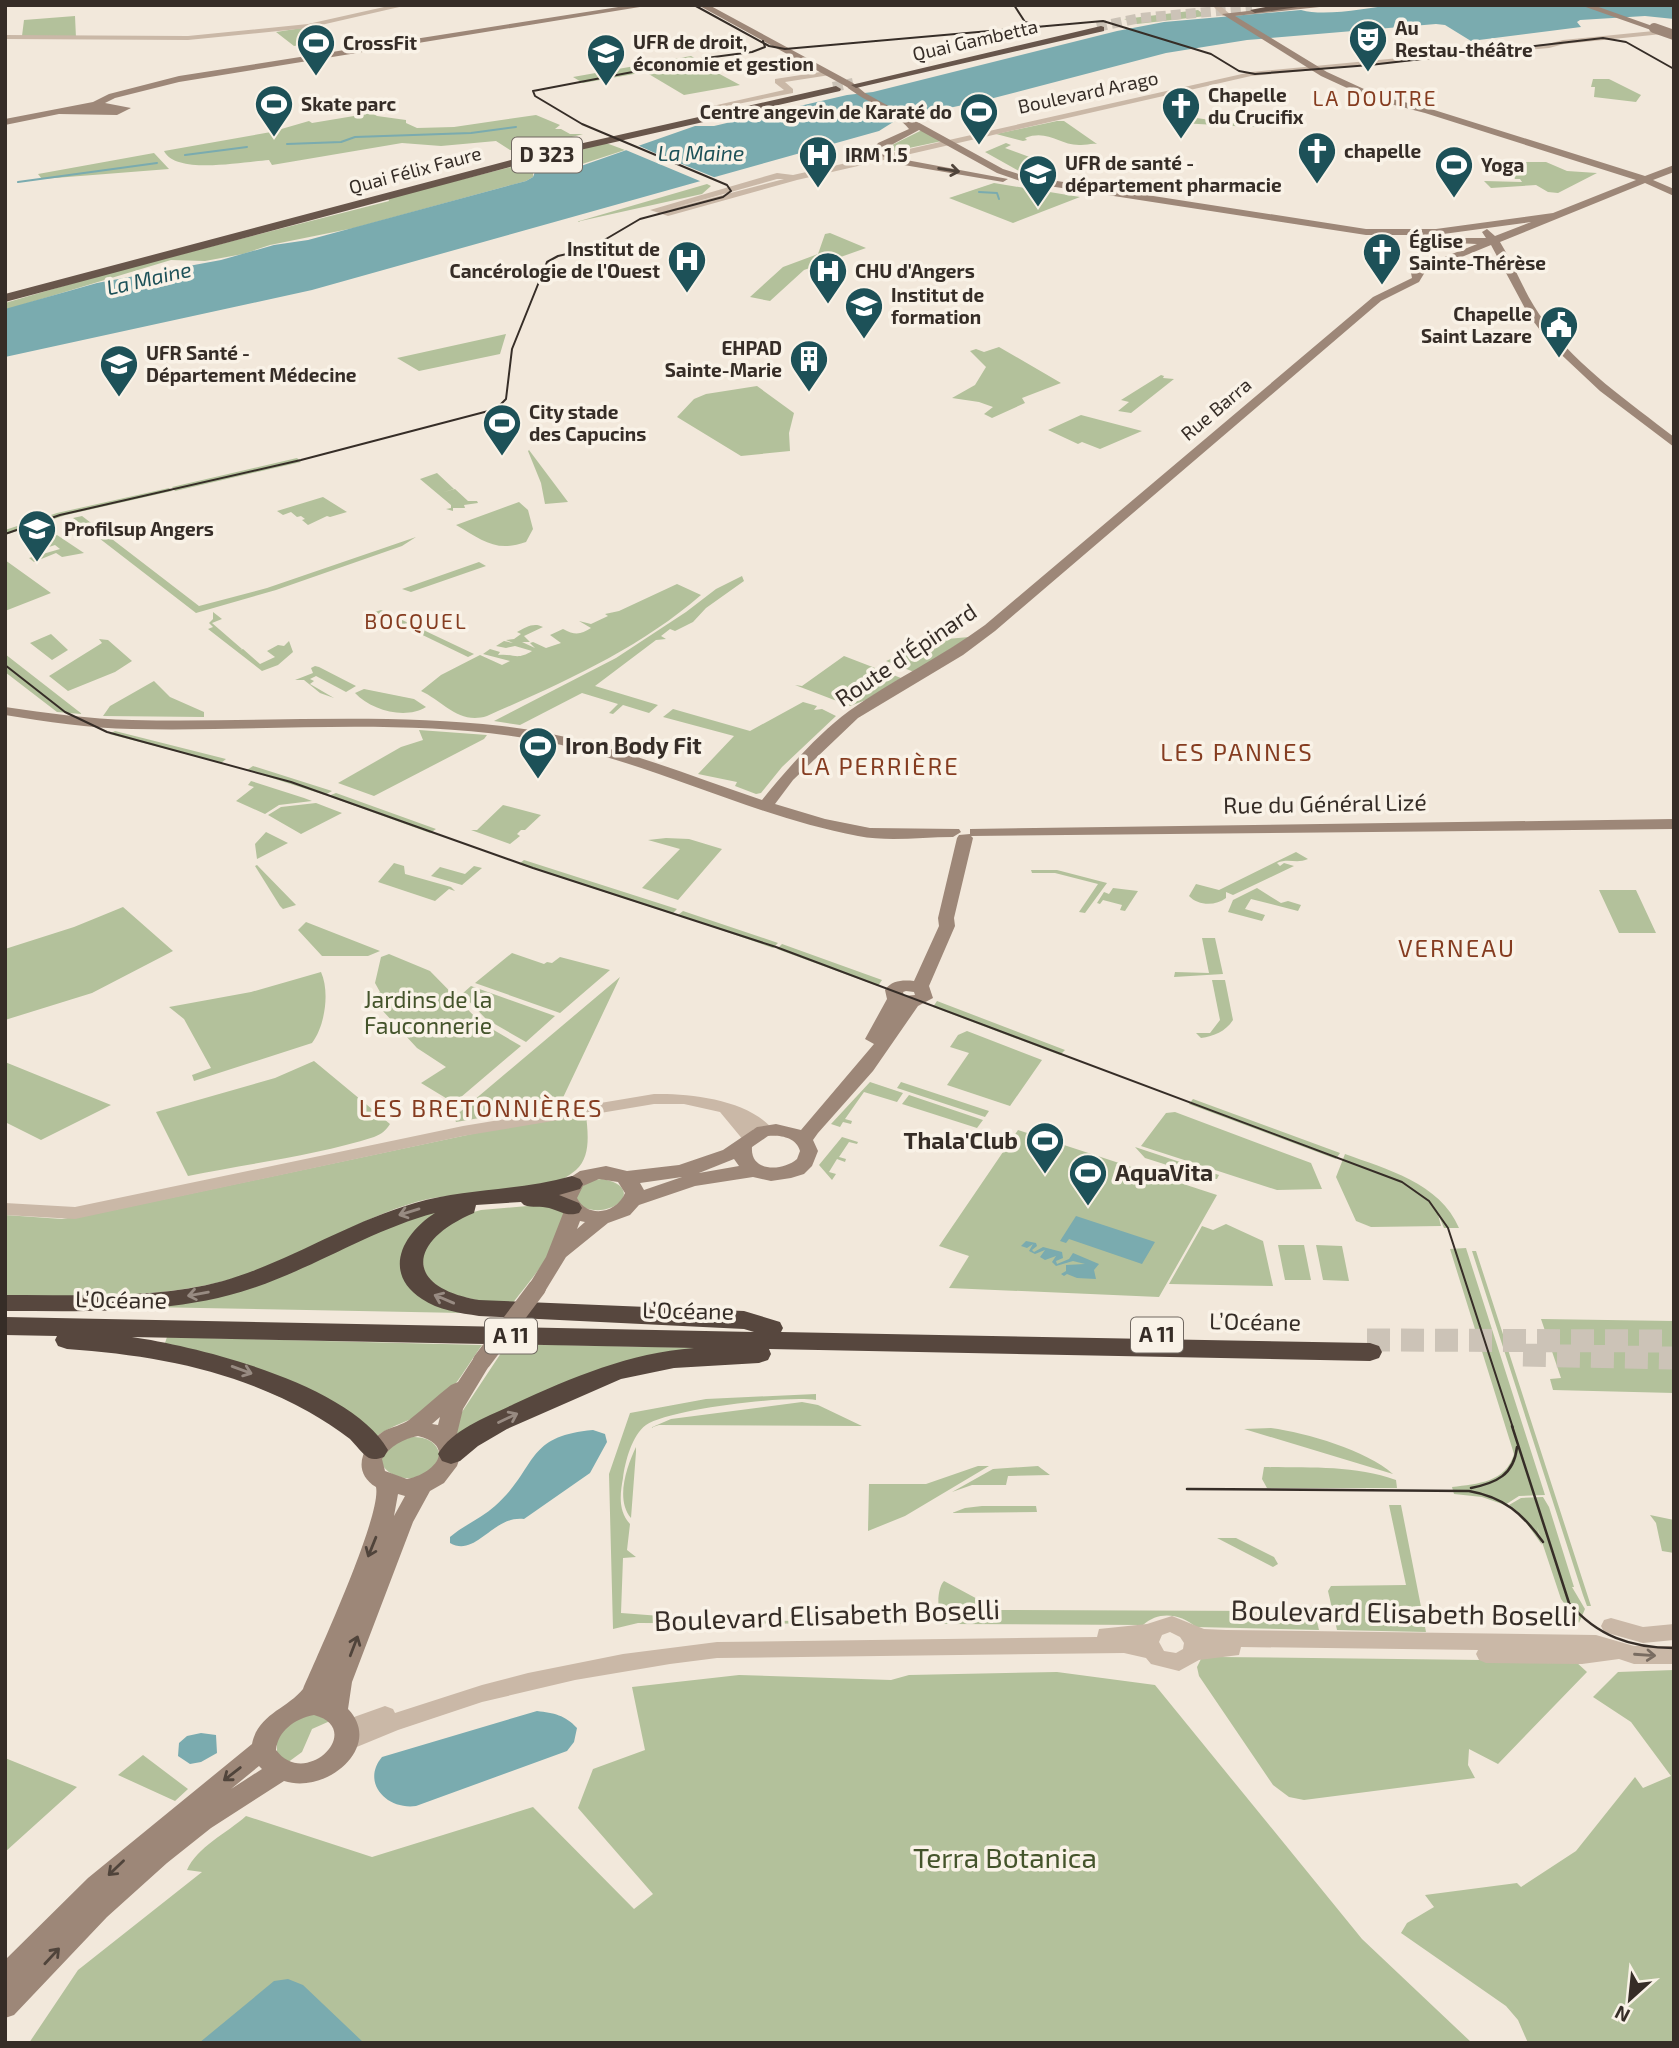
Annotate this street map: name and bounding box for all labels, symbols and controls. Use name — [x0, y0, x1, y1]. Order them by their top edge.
street label: Quai Gambetta — [910, 14, 1040, 65]
place label: Au Restau-théâtre — [1395, 16, 1533, 61]
theatre icon: Au Restau-théâtre — [1347, 18, 1389, 73]
sports icon: CrossFit — [295, 22, 337, 77]
place label: UFR de droit, économie et gestion — [633, 30, 814, 75]
place label: CrossFit — [343, 31, 417, 54]
school or university icon: UFR de droit, économie et gestion — [585, 32, 627, 87]
street label: Boulevard Arago — [1016, 65, 1160, 118]
sports icon: Skate parc — [253, 83, 295, 138]
place label: Chapelle du Crucifix — [1208, 83, 1304, 128]
church icon: Chapelle du Crucifix — [1160, 85, 1202, 140]
district label: LA DOUTRE — [1313, 85, 1437, 110]
sports icon: Centre angevin de Karaté do — [958, 91, 1000, 146]
place label: Skate parc — [301, 92, 396, 115]
place label: Centre angevin de Karaté do — [700, 100, 952, 123]
church icon: chapelle — [1296, 130, 1338, 185]
hospital icon: IRM 1.5 — [797, 134, 839, 189]
road number: D 323 — [512, 138, 582, 172]
place label: chapelle — [1344, 139, 1422, 162]
water label: La Maine — [658, 140, 744, 165]
street label: Quai Félix Faure — [346, 141, 484, 198]
place label: IRM 1.5 — [845, 143, 908, 166]
sports icon: Yoga — [1433, 144, 1475, 199]
place label: UFR de santé - département pharmacie — [1065, 151, 1282, 196]
school or university icon: UFR de santé - département pharmacie — [1017, 153, 1059, 208]
place label: Yoga — [1481, 153, 1524, 176]
one-way arrow — [937, 164, 960, 177]
place label: Église Sainte-Thérèse — [1409, 228, 1546, 274]
church icon: Église Sainte-Thérèse — [1361, 231, 1403, 286]
place label: Institut de Cancérologie de l'Ouest — [450, 237, 660, 282]
hospital icon: Institut de Cancérologie de l'Ouest — [666, 239, 708, 294]
hospital icon: CHU d'Angers — [807, 250, 849, 305]
water label: La Maine — [104, 256, 194, 299]
place label: CHU d'Angers — [855, 259, 975, 282]
place label: Institut de formation — [891, 283, 984, 328]
school or university icon: Institut de formation — [843, 285, 885, 340]
place label: Chapelle Saint Lazare — [1421, 302, 1532, 347]
public building icon: Chapelle Saint Lazare — [1538, 304, 1580, 359]
place label: EHPAD Sainte-Marie — [665, 336, 782, 381]
building icon: EHPAD Sainte-Marie — [788, 338, 830, 393]
place label: UFR Santé - Département Médecine — [146, 341, 357, 386]
school or university icon: UFR Santé - Département Médecine — [98, 343, 140, 398]
street label: Rue Barra — [1176, 373, 1256, 445]
place label: City stade des Capucins — [529, 400, 646, 445]
sports icon: City stade des Capucins — [481, 402, 523, 457]
school or university icon: Profilsup Angers — [16, 508, 58, 563]
place label: Profilsup Angers — [64, 517, 214, 540]
street label: Route d'Épinard — [829, 597, 981, 712]
district label: BOCQUEL — [364, 608, 468, 634]
sports icon: Iron Body Fit — [517, 725, 559, 780]
place label: Iron Body Fit — [565, 731, 702, 759]
district label: LES PANNES — [1160, 737, 1314, 766]
district label: LA PERRIÈRE — [800, 751, 960, 780]
street label: Rue du Général Lizé — [1223, 787, 1427, 819]
district label: VERNEAU — [1398, 933, 1516, 962]
park label: Jardins de la Fauconnerie — [364, 985, 492, 1039]
district label: LES BRETONNIÈRES — [359, 1093, 603, 1122]
sports icon: Thala'Club — [1024, 1120, 1066, 1175]
place label: Thala'Club — [904, 1126, 1018, 1154]
sports icon: AquaVita — [1067, 1152, 1109, 1207]
place label: AquaVita — [1115, 1158, 1213, 1186]
one-way arrow — [398, 1207, 420, 1220]
street label: L’Océane — [75, 1284, 167, 1314]
one-way arrow — [187, 1288, 210, 1301]
one-way arrow — [434, 1292, 455, 1305]
street label: L’Océane — [642, 1295, 734, 1325]
street label: L’Océane — [1209, 1306, 1301, 1336]
road number: A 11 — [485, 1318, 537, 1354]
road number: A 11 — [1131, 1318, 1183, 1352]
one-way arrow — [230, 1365, 252, 1377]
one-way arrow — [497, 1410, 518, 1424]
one-way arrow — [365, 1536, 378, 1558]
street label: Boulevard Elisabeth Boselli — [653, 1591, 1001, 1637]
street label: Boulevard Elisabeth Boselli — [1230, 1592, 1578, 1632]
one-way arrow — [348, 1636, 361, 1657]
one-way arrow — [1633, 1649, 1656, 1662]
one-way arrow — [223, 1766, 241, 1781]
park label: Terra Botanica — [913, 1840, 1097, 1874]
one-way arrow — [108, 1860, 125, 1877]
one-way arrow — [44, 1948, 61, 1965]
north arrow — [1595, 1964, 1665, 2034]
text: N — [1611, 2001, 1633, 2028]

